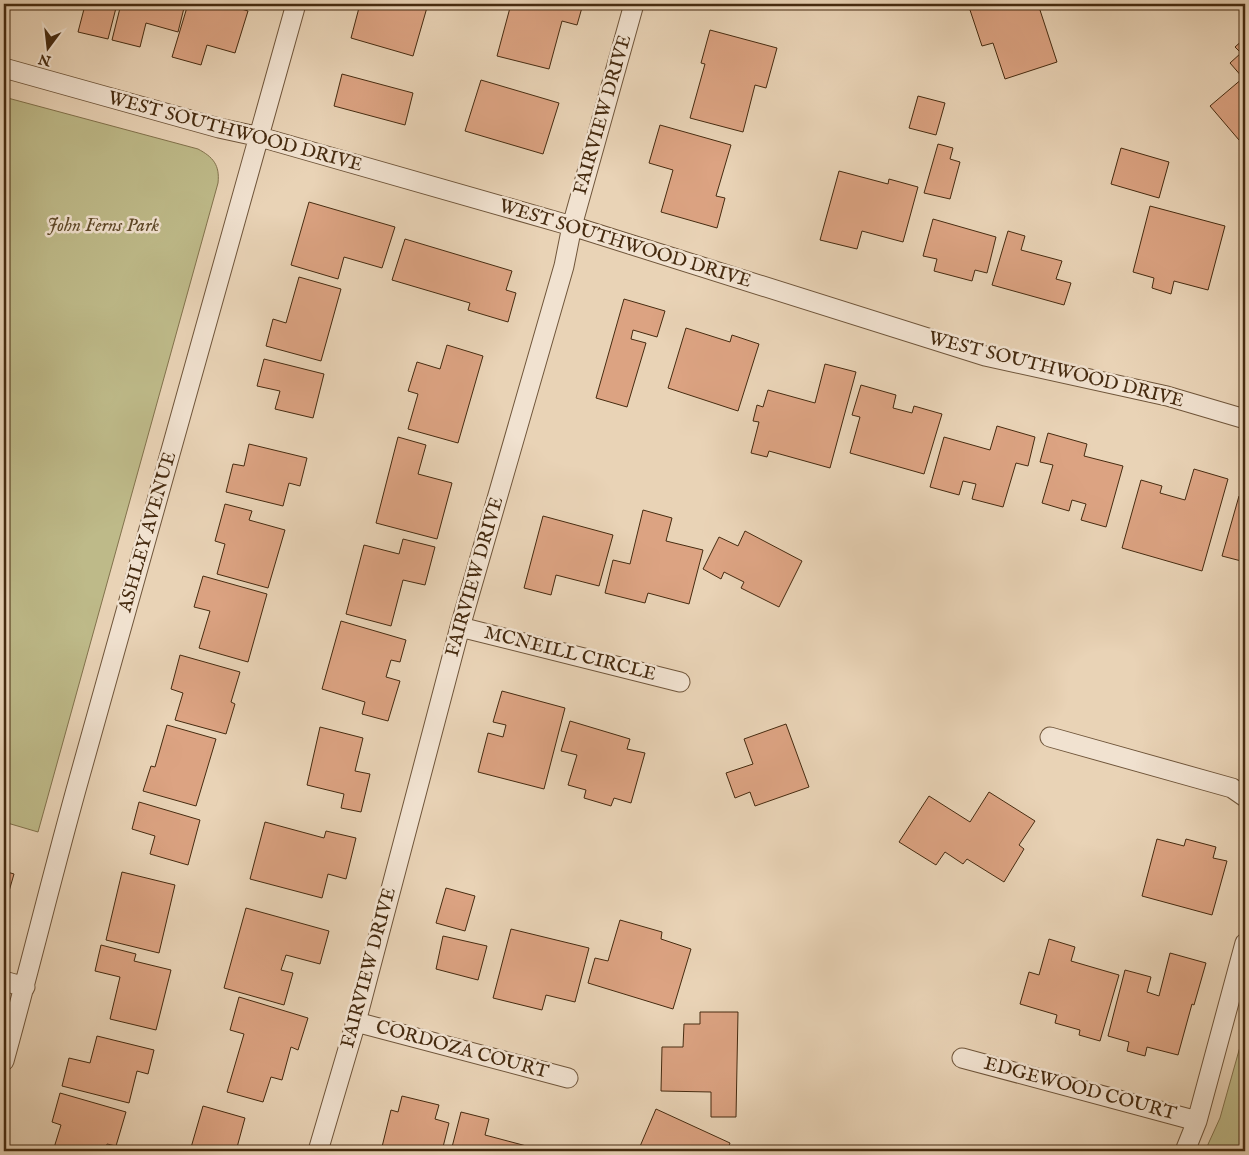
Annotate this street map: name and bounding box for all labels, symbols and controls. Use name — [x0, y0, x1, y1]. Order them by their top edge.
north arrow — [22, 22, 72, 72]
street label: FAIRVIEW DRIVE — [569, 32, 637, 198]
text: N — [37, 49, 54, 70]
street label: WEST SOUTHWOOD DRIVE — [105, 86, 365, 178]
street label: WEST SOUTHWOOD DRIVE — [496, 194, 754, 294]
park label: John Ferns Park — [47, 214, 159, 238]
street label: WEST SOUTHWOOD DRIVE — [926, 327, 1186, 413]
street label: ASHLEY AVENUE — [113, 449, 182, 616]
street label: FAIRVIEW DRIVE — [441, 494, 509, 660]
street label: MCNEILL CIRCLE — [482, 621, 658, 687]
street label: FAIRVIEW DRIVE — [336, 885, 402, 1051]
street label: CORDOZA COURT — [373, 1015, 551, 1085]
street label: EDGEWOOD COURT — [981, 1052, 1179, 1126]

